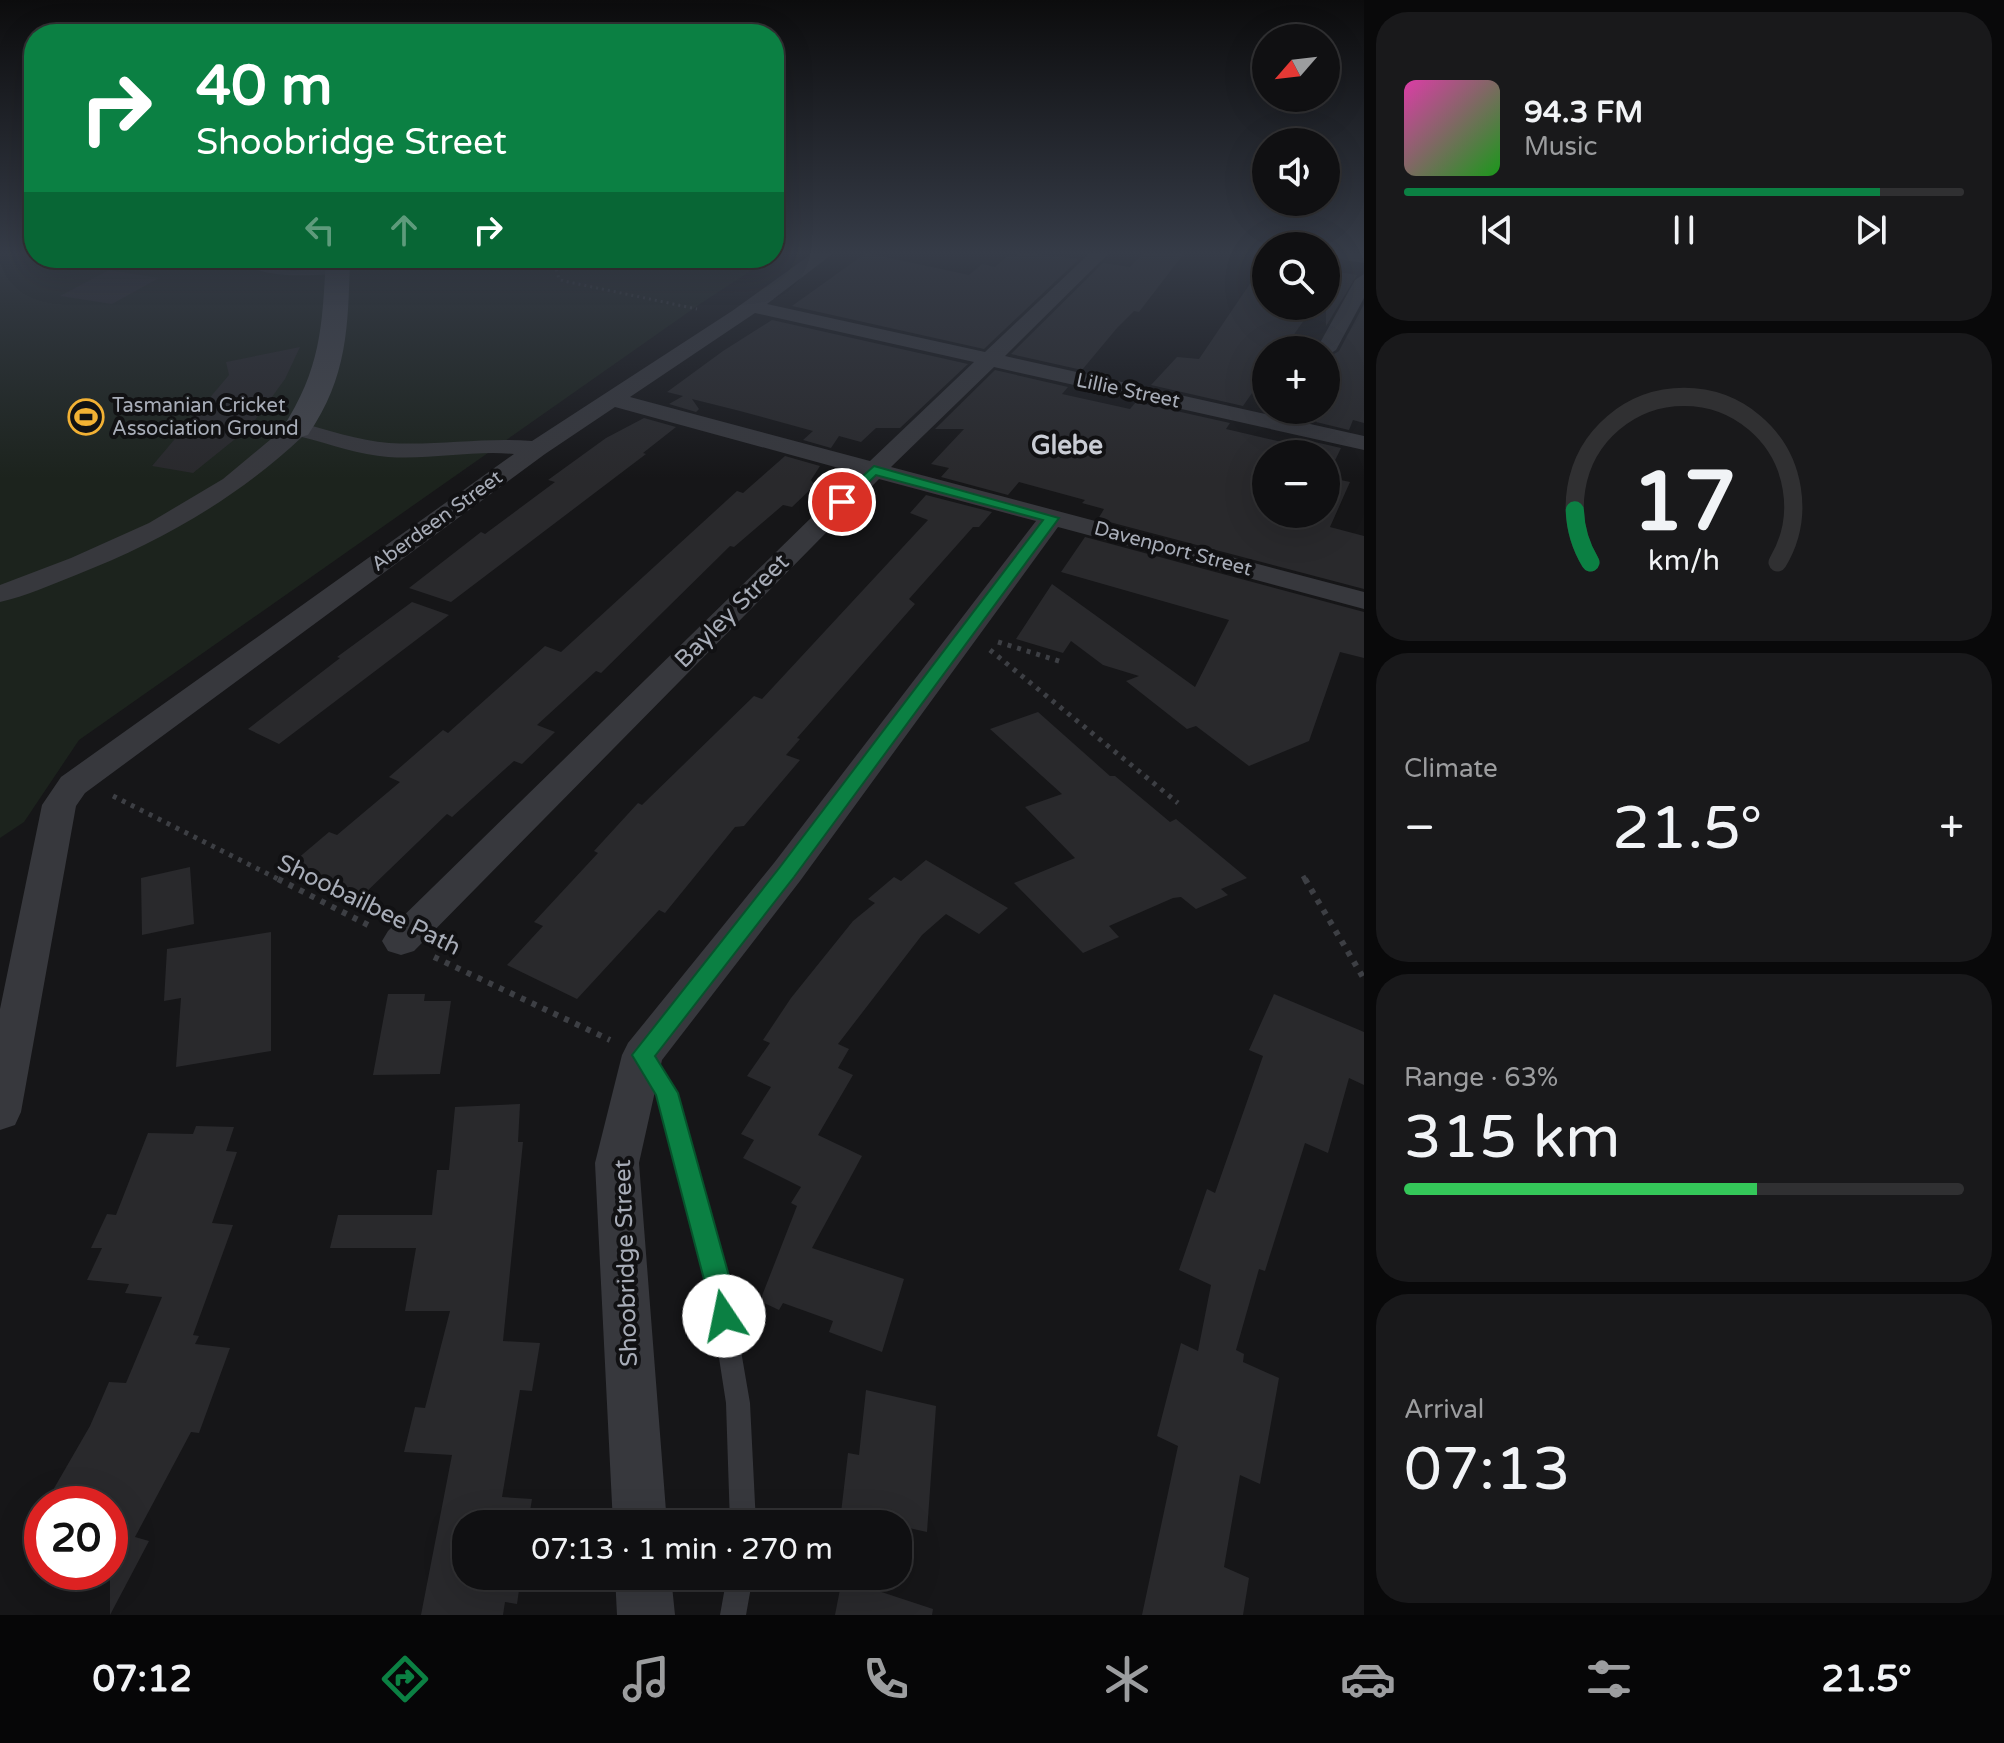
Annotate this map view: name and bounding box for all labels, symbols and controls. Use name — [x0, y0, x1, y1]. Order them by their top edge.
north arrow — [1252, 24, 1340, 112]
map controls — [1252, 24, 1340, 528]
text: 40 m — [196, 53, 332, 120]
icon: right — [64, 56, 168, 160]
text: 94.3 FM — [1524, 94, 1643, 131]
text: Shoobridge Street — [196, 121, 507, 164]
button: sound — [1252, 128, 1340, 216]
text: Music — [1524, 131, 1597, 162]
icon: left — [298, 208, 342, 252]
icon: ahead — [382, 208, 426, 252]
icon: right — [466, 208, 510, 252]
icon: previous — [1475, 208, 1519, 252]
icon: pause — [1662, 208, 1706, 252]
icon: next — [1849, 208, 1893, 252]
button: search — [1252, 232, 1340, 320]
button: + — [1252, 336, 1340, 424]
street label: Lillie Street — [1074, 368, 1182, 414]
place label: Tasmanian Cricket Association Ground — [112, 394, 299, 441]
sports icon: Tasmanian Cricket Association Ground — [67, 398, 105, 436]
district label: Glebe — [1031, 430, 1103, 461]
button: − — [1252, 440, 1340, 528]
text: 17 — [1632, 452, 1736, 552]
street label: Aberdeen Street — [367, 465, 507, 577]
pin — [808, 468, 876, 536]
icon: arrive — [820, 480, 864, 524]
street label: Davenport Street — [1092, 516, 1255, 582]
text: km/h — [1648, 544, 1720, 578]
street label: Bayley Street — [669, 548, 795, 674]
text: Climate — [1404, 753, 1498, 784]
text: 21.5° — [1612, 793, 1762, 865]
text: − — [1404, 802, 1435, 855]
text: + — [1939, 802, 1964, 855]
street label: Shoobailbee Path — [273, 848, 465, 962]
text: Range · 63% — [1404, 1062, 1558, 1093]
text: 315 km — [1404, 1102, 1620, 1174]
street label: Shoobridge Street — [608, 1159, 644, 1367]
position arrow — [682, 1274, 766, 1358]
text: Arrival — [1404, 1394, 1484, 1425]
text: 07:13 — [1404, 1434, 1570, 1506]
speed limit sign: 20 — [24, 1486, 128, 1590]
text: 07:13 · 1 min · 270 m — [531, 1531, 833, 1568]
icon: directions — [377, 1651, 433, 1707]
icon: music — [618, 1651, 674, 1707]
icon: phone — [858, 1651, 914, 1707]
icon: climate — [1099, 1651, 1155, 1707]
icon: car — [1340, 1651, 1396, 1707]
icon: filters — [1581, 1651, 1637, 1707]
text: 07:12 — [92, 1658, 192, 1701]
text: 21.5° — [1822, 1658, 1912, 1701]

